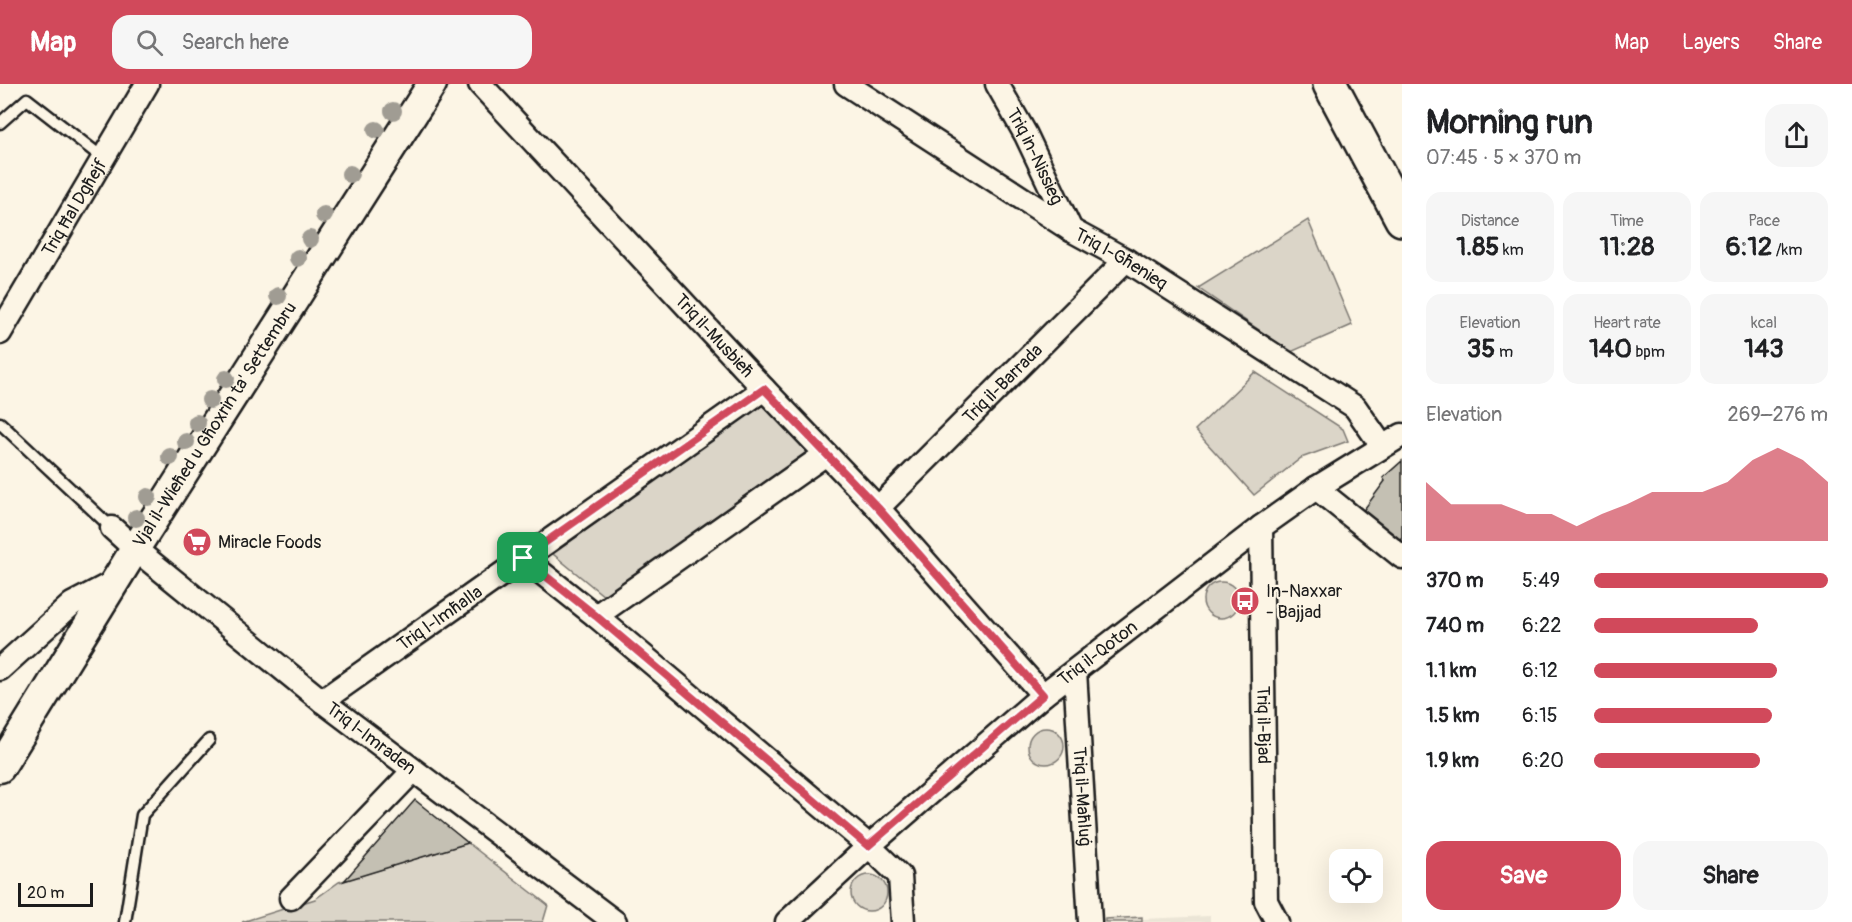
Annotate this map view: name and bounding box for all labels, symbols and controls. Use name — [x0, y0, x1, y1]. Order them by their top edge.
search box — [112, 15, 532, 69]
text: Map — [30, 25, 76, 60]
icon: search — [133, 26, 166, 59]
text: Search here — [181, 28, 289, 56]
text: Map — [1614, 29, 1649, 56]
text: Layers — [1682, 29, 1740, 56]
text: Share — [1773, 29, 1822, 56]
text: Morning run — [1426, 102, 1593, 143]
street label: Triq in-Nissieġ — [1001, 104, 1068, 209]
button: share — [1765, 104, 1828, 167]
text: 07:45 · 5 × 370 m — [1426, 145, 1581, 170]
street label: Triq Ħal Dgħejf — [37, 154, 113, 261]
text: Distance — [1461, 211, 1519, 231]
text: Time — [1610, 211, 1644, 231]
text: Pace — [1748, 211, 1780, 231]
street label: Triq l-Għenieq — [1070, 223, 1172, 296]
text: 1.85 — [1456, 231, 1499, 263]
text: 11:28 — [1600, 231, 1654, 263]
text: 6:12 — [1726, 231, 1772, 263]
text: km — [1499, 240, 1524, 260]
text: /km — [1772, 240, 1802, 260]
street label: Triq il-Musbieħ — [669, 289, 759, 383]
street label: Vjal il-Wieħed u Għoxrin ta' Settembru — [128, 298, 302, 552]
text: Elevation — [1460, 313, 1520, 333]
text: Heart rate — [1593, 313, 1661, 333]
text: kcal — [1751, 313, 1777, 333]
text: 35 — [1467, 333, 1495, 365]
text: 140 — [1589, 333, 1632, 365]
text: 143 — [1744, 333, 1784, 365]
street label: Triq il-Barrada — [958, 339, 1048, 429]
text: m — [1495, 342, 1513, 362]
text: bpm — [1632, 342, 1665, 362]
text: Elevation — [1426, 402, 1502, 427]
text: 269–276 m — [1728, 402, 1828, 427]
supermarket icon: Miracle Foods — [181, 526, 213, 558]
place label: Miracle Foods — [218, 531, 321, 554]
pin — [497, 532, 548, 583]
icon: arrive — [506, 541, 539, 574]
text: 370 m — [1426, 568, 1484, 593]
text: 5:49 — [1522, 568, 1560, 593]
street label: Triq l-Imħalla — [393, 580, 487, 656]
place label: In-Naxxar - Bajjad — [1266, 580, 1343, 624]
bus stop icon: In-Naxxar - Bajjad — [1229, 585, 1261, 617]
text: 740 m — [1426, 613, 1484, 638]
text: 6:22 — [1522, 613, 1561, 638]
street label: Triq il-Qoton — [1053, 616, 1142, 691]
text: 1.1 km — [1426, 658, 1476, 683]
text: 6:12 — [1522, 658, 1558, 683]
street label: Triq il-Bjad — [1251, 686, 1275, 764]
street label: Triq l-Imraden — [321, 697, 421, 780]
text: 1.5 km — [1426, 703, 1479, 728]
text: 6:15 — [1522, 703, 1558, 728]
street label: Triq il-Maħluġ — [1068, 746, 1096, 847]
text: 1.9 km — [1426, 748, 1479, 773]
text: 6:20 — [1522, 748, 1564, 773]
button: Save — [1426, 841, 1621, 910]
button: Share — [1633, 841, 1828, 910]
map controls — [1329, 849, 1383, 903]
button: locate — [1329, 849, 1383, 903]
scale bar — [18, 880, 93, 908]
text: 20 m — [27, 883, 65, 903]

